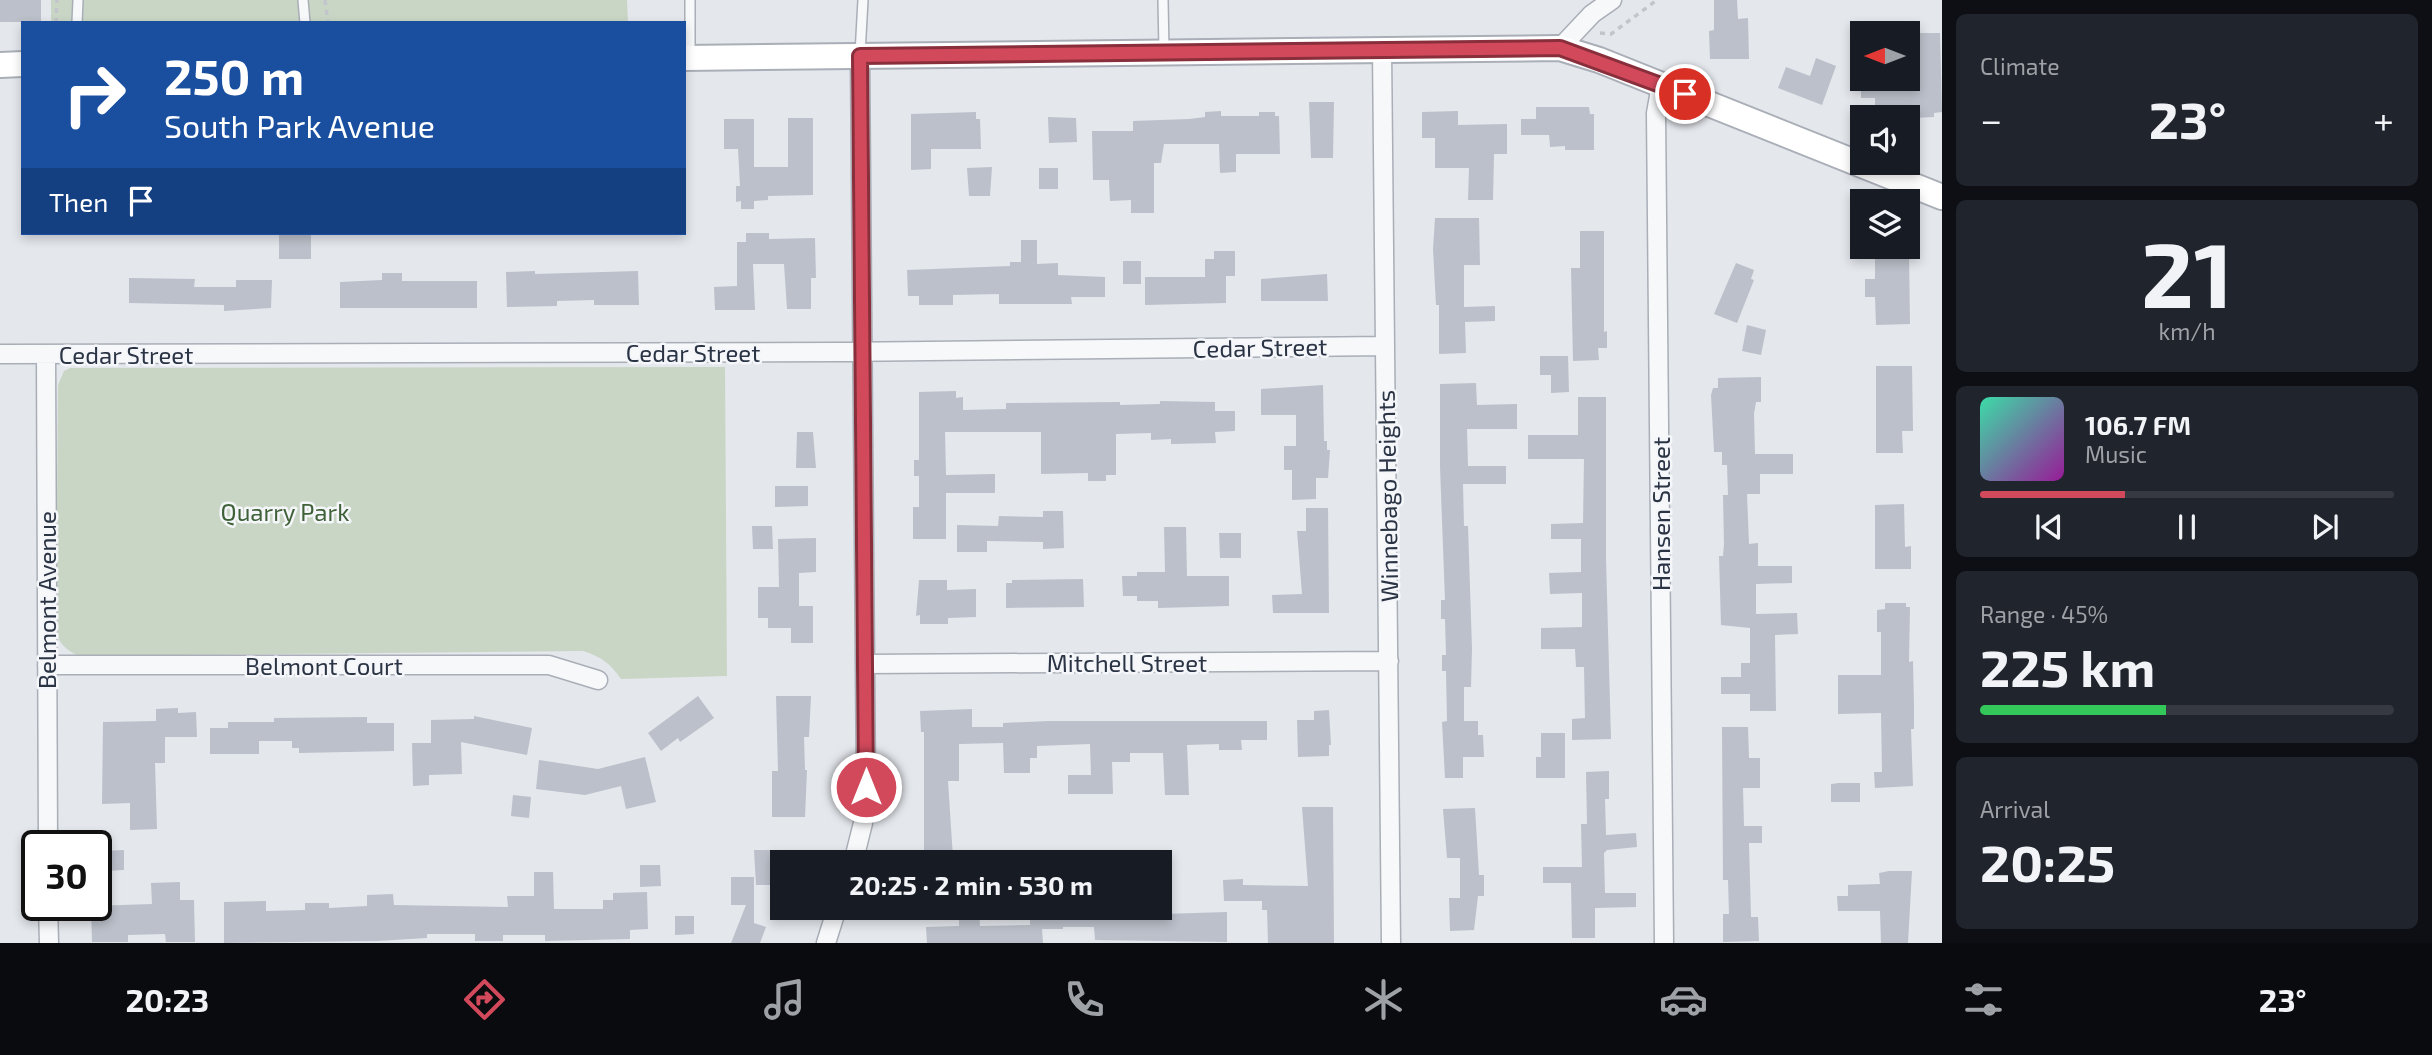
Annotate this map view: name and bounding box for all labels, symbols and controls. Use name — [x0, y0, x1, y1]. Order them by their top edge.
north arrow — [1850, 21, 1920, 91]
map controls — [1850, 21, 1920, 259]
text: 250 m — [164, 46, 304, 105]
icon: right — [49, 49, 140, 140]
text: Climate — [1980, 52, 2060, 80]
pin — [1655, 64, 1715, 124]
icon: arrive — [1666, 75, 1704, 113]
text: 23° — [2149, 87, 2226, 149]
text: − — [1980, 96, 2002, 142]
text: + — [2373, 96, 2394, 142]
button: sound — [1850, 105, 1920, 175]
text: South Park Avenue — [164, 106, 435, 144]
icon: arrive — [122, 182, 160, 220]
text: Then — [49, 186, 108, 217]
button: layers — [1850, 189, 1920, 259]
text: 21 — [2141, 217, 2233, 326]
text: km/h — [2158, 317, 2216, 345]
street label: Cedar Street — [1192, 331, 1328, 363]
street label: Cedar Street — [626, 338, 760, 367]
street label: Cedar Street — [59, 340, 193, 369]
street label: Winnebago Heights — [1371, 390, 1403, 602]
text: 106.7 FM — [2085, 409, 2191, 440]
street label: Hansen Street — [1646, 437, 1675, 591]
text: Music — [2085, 440, 2147, 468]
park label: Quarry Park — [221, 497, 349, 526]
icon: previous — [2030, 508, 2068, 546]
icon: pause — [2168, 508, 2206, 546]
icon: next — [2306, 508, 2344, 546]
street label: Belmont Avenue — [32, 511, 61, 689]
text: Range · 45% — [1980, 600, 2108, 628]
text: 225 km — [1980, 635, 2155, 697]
street label: Mitchell Street — [1047, 648, 1207, 677]
street label: Belmont Court — [245, 651, 403, 680]
position arrow — [829, 750, 903, 824]
text: Arrival — [1980, 795, 2050, 823]
speed limit sign: 30 — [21, 830, 112, 921]
text: 20:25 — [1980, 830, 2115, 892]
text: 20:25 · 2 min · 530 m — [849, 869, 1093, 900]
icon: directions — [460, 975, 509, 1024]
icon: music — [760, 975, 809, 1024]
icon: phone — [1060, 975, 1109, 1024]
icon: climate — [1359, 975, 1408, 1024]
icon: car — [1659, 975, 1708, 1024]
icon: filters — [1959, 975, 2008, 1024]
text: 20:23 — [125, 980, 209, 1018]
text: 23° — [2259, 980, 2307, 1018]

